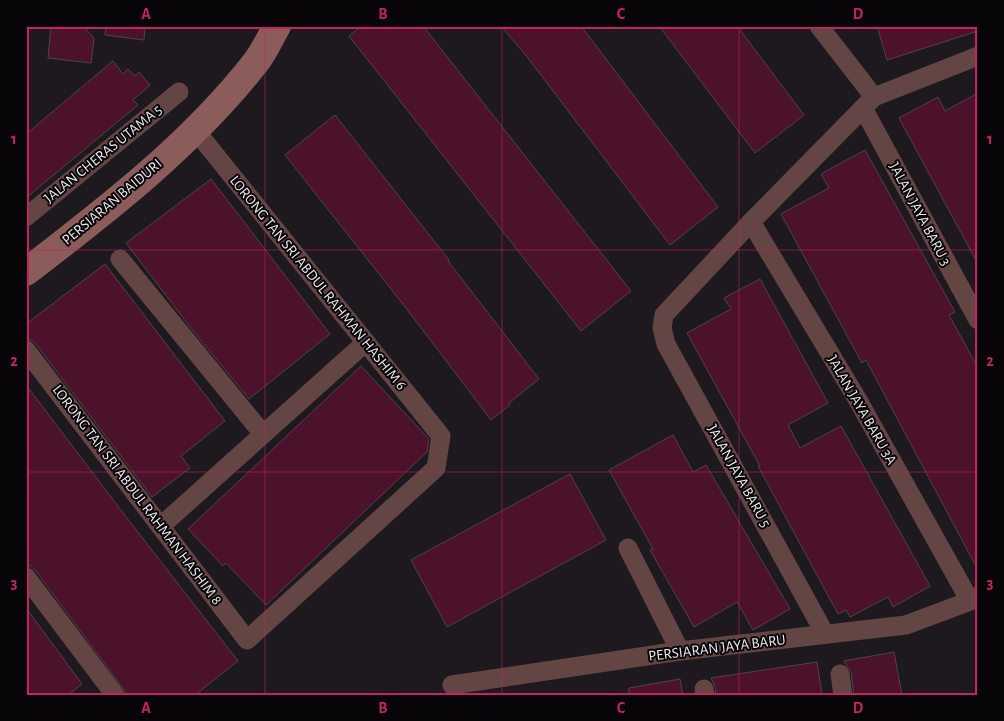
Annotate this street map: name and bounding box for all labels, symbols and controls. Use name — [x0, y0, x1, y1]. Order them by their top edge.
text: A — [141, 6, 151, 22]
text: B — [378, 6, 388, 22]
text: C — [617, 6, 626, 22]
text: D — [853, 6, 864, 22]
street label: JALAN CHERAS UTAMA 5 — [41, 102, 165, 206]
text: 1 — [11, 131, 17, 147]
text: 1 — [987, 131, 993, 147]
street label: PERSIARAN BAIDURI — [59, 156, 165, 248]
street label: JALAN JAYA BARU 3 — [886, 160, 954, 268]
street label: LORONG TAN SRI ABDUL RAHMAN HASHIM 6 — [227, 173, 409, 393]
text: 2 — [10, 353, 18, 369]
street label: JALAN JAYA BARU 3A — [825, 353, 899, 467]
text: 2 — [986, 353, 994, 369]
street label: LORONG TAN SRI ABDUL RAHMAN HASHIM 8 — [49, 382, 225, 608]
street label: JALAN JAYA BARU 5 — [705, 422, 773, 530]
text: 3 — [11, 575, 18, 591]
text: 3 — [987, 575, 994, 591]
street label: PERSIARAN JAYA BARU — [648, 632, 786, 664]
text: A — [141, 700, 151, 716]
text: B — [378, 700, 388, 716]
text: C — [617, 700, 626, 716]
text: D — [853, 700, 864, 716]

